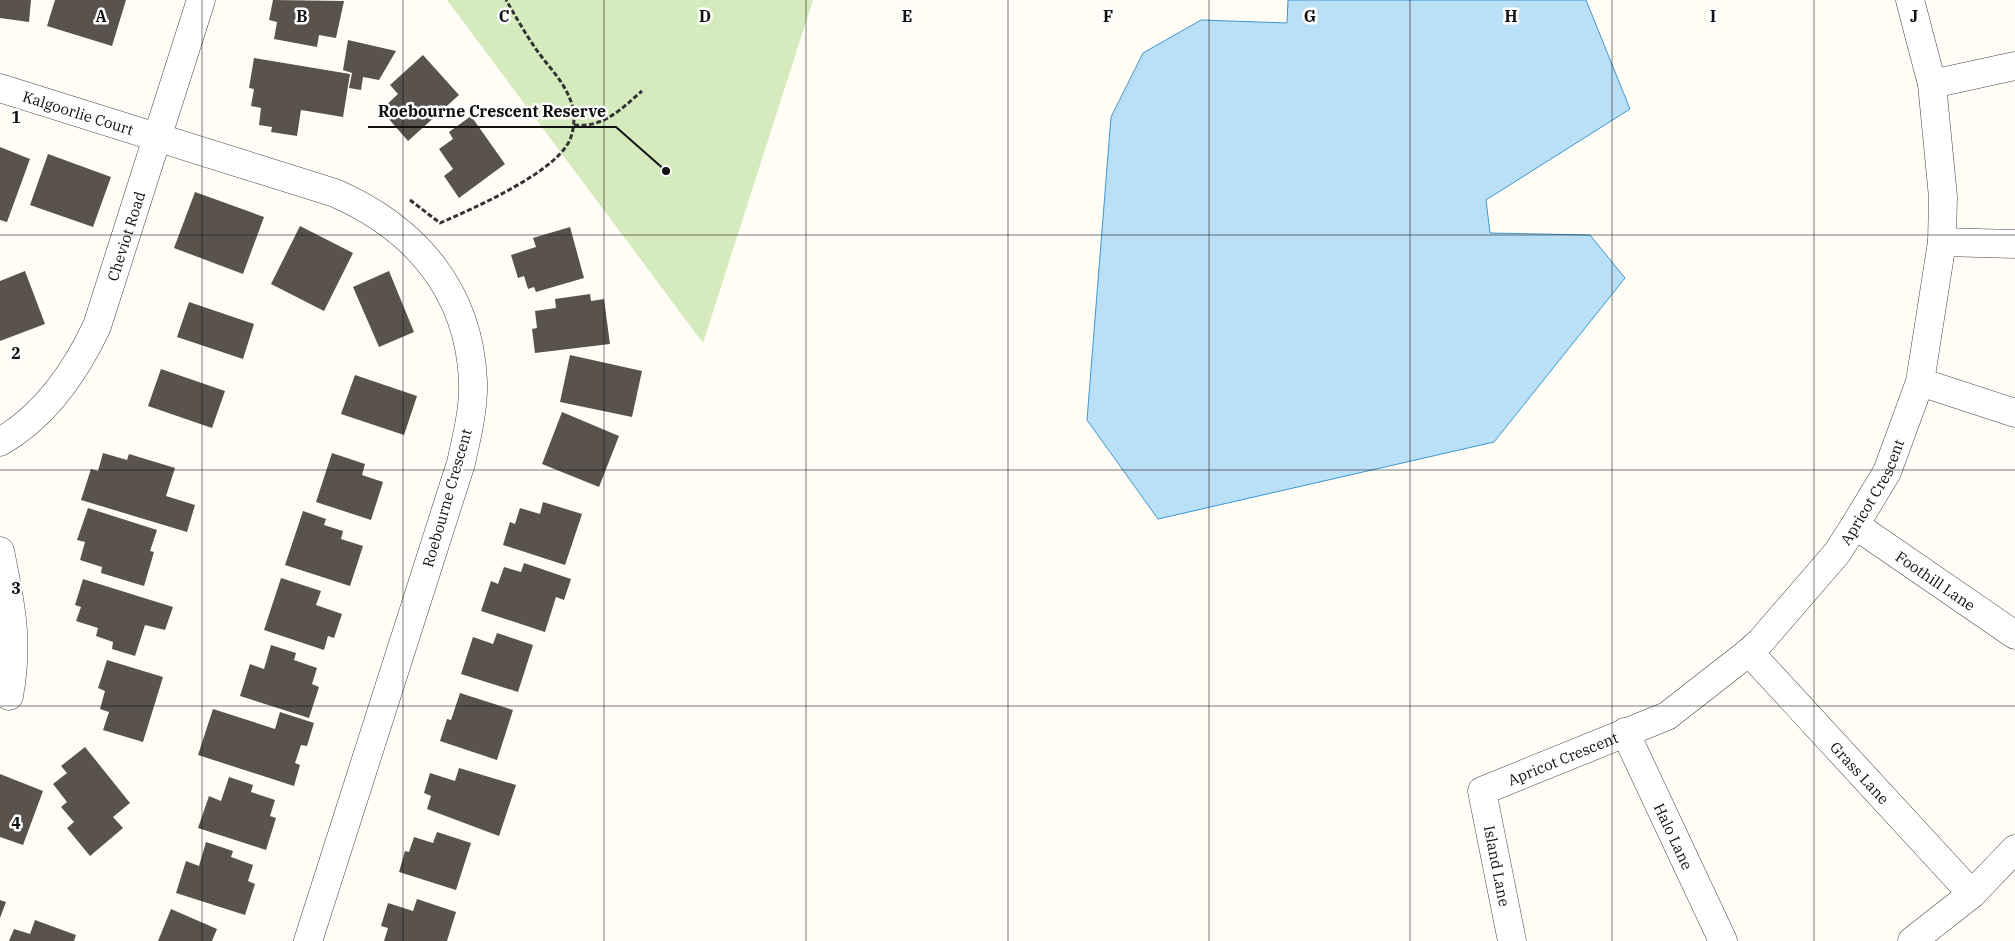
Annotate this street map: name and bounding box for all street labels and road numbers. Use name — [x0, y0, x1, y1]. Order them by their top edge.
street label: Kalgoorlie Court — [20, 86, 136, 139]
street label: Cheviot Road — [103, 189, 149, 283]
street label: Roebourne Crescent — [418, 427, 476, 569]
street label: Apricot Crescent — [1835, 436, 1908, 548]
street label: Foothill Lane — [1892, 546, 1979, 615]
street label: Apricot Crescent — [1505, 727, 1621, 789]
street label: Grass Lane — [1827, 737, 1894, 808]
street label: Halo Lane — [1650, 800, 1698, 872]
street label: Island Lane — [1480, 824, 1514, 908]

